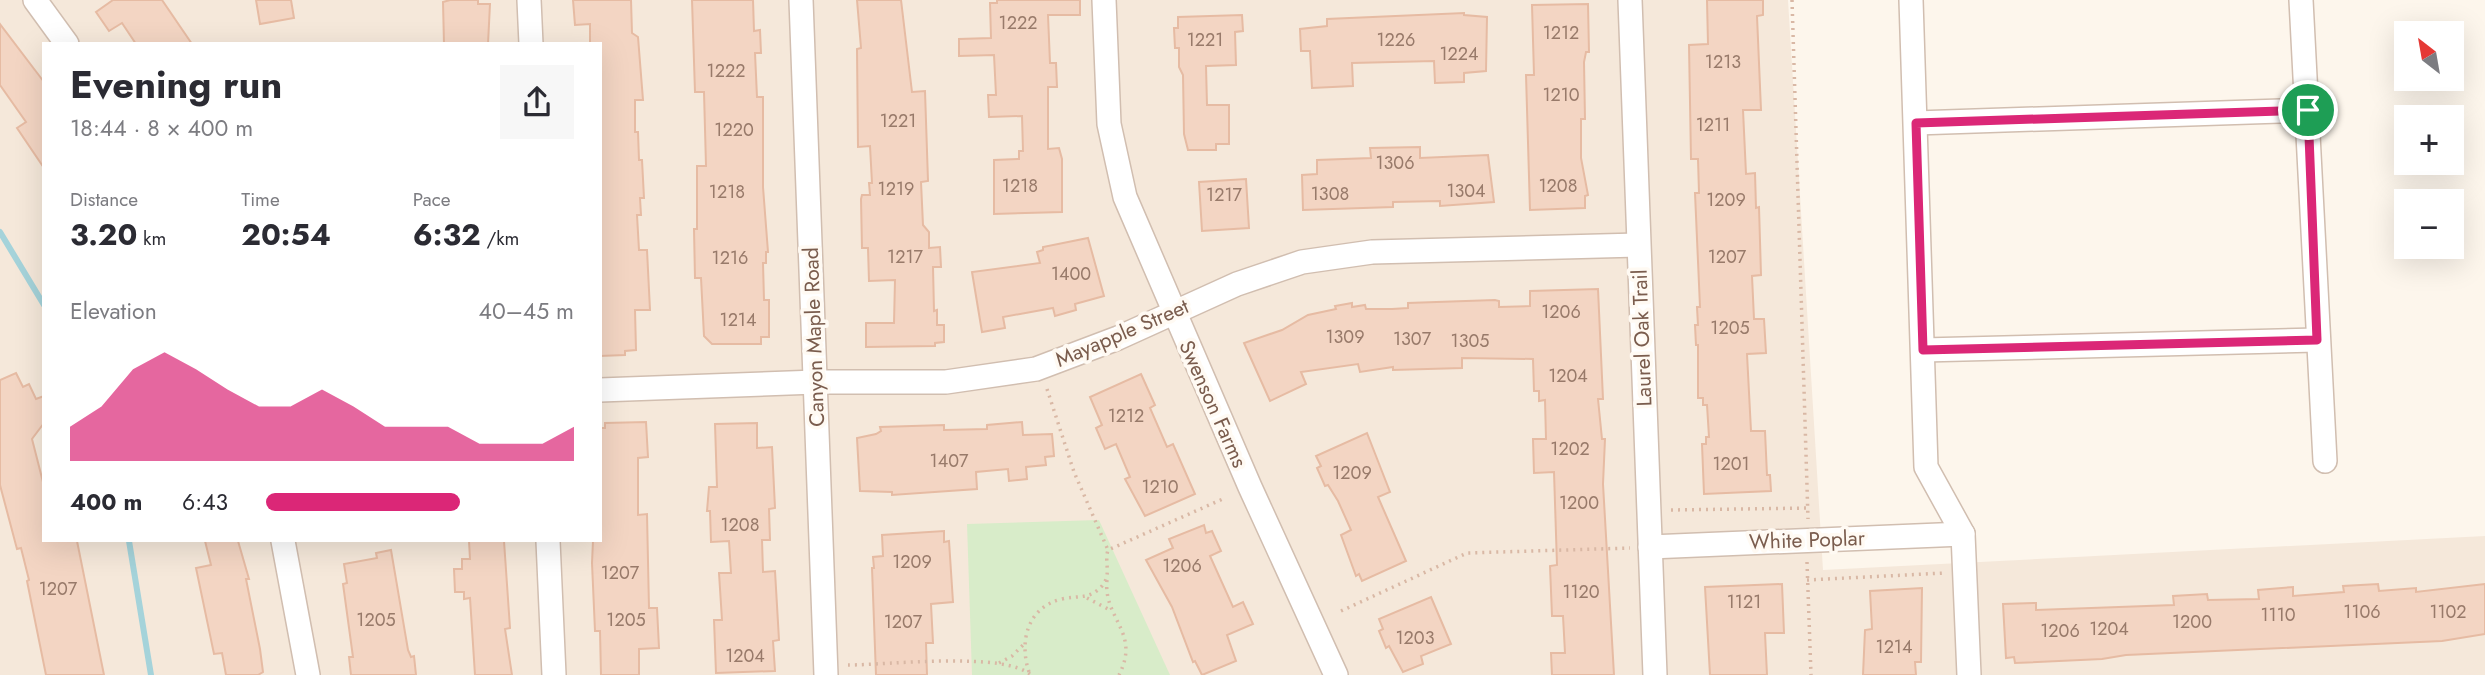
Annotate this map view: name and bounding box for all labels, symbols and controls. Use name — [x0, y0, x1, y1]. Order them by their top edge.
house number: 1222 — [999, 10, 1037, 36]
house number: 1212 — [1543, 20, 1579, 46]
north arrow — [2394, 21, 2464, 91]
map controls — [2394, 21, 2464, 259]
house number: 1221 — [1187, 27, 1223, 53]
house number: 1226 — [1377, 27, 1415, 53]
house number: 1224 — [1439, 41, 1479, 67]
house number: 1213 — [1705, 49, 1741, 75]
text: Evening run — [70, 57, 282, 112]
house number: 1222 — [707, 58, 745, 84]
button: share — [500, 65, 574, 139]
pin — [2278, 80, 2338, 140]
house number: 1210 — [1542, 82, 1580, 108]
icon: arrive — [2289, 91, 2327, 129]
button: + — [2394, 105, 2464, 175]
house number: 1221 — [880, 108, 916, 134]
text: 18:44 · 8 × 400 m — [70, 111, 253, 145]
house number: 1211 — [1696, 112, 1730, 138]
house number: 1220 — [714, 117, 754, 143]
house number: 1306 — [1375, 150, 1415, 176]
house number: 1218 — [1002, 173, 1038, 199]
house number: 1208 — [1539, 173, 1577, 199]
house number: 1219 — [878, 176, 914, 202]
house number: 1304 — [1446, 178, 1486, 204]
house number: 1218 — [709, 179, 745, 205]
house number: 1308 — [1311, 181, 1349, 207]
house number: 1217 — [1206, 182, 1242, 208]
text: Distance — [70, 186, 138, 213]
text: Time — [241, 186, 280, 213]
text: Pace — [413, 186, 451, 213]
house number: 1209 — [1706, 187, 1746, 213]
button: − — [2394, 189, 2464, 259]
text: 3.20 — [70, 213, 137, 256]
text: 20:54 — [241, 213, 331, 256]
text: 6:32 — [413, 213, 481, 256]
text: km — [137, 225, 166, 252]
text: /km — [481, 225, 519, 252]
house number: 1217 — [887, 244, 923, 270]
house number: 1207 — [1708, 244, 1747, 270]
house number: 1216 — [712, 245, 748, 271]
street label: Canyon Maple Road — [796, 247, 832, 427]
house number: 1400 — [1051, 261, 1091, 287]
street label: Laurel Oak Trail — [1625, 269, 1659, 407]
street label: Mayapple Street — [1051, 291, 1193, 375]
text: Elevation — [70, 294, 157, 328]
text: 40–45 m — [479, 294, 574, 328]
house number: 1206 — [1541, 299, 1581, 325]
house number: 1214 — [720, 307, 756, 333]
house number: 1205 — [1710, 315, 1750, 341]
house number: 1309 — [1325, 324, 1365, 350]
house number: 1307 — [1393, 326, 1432, 352]
house number: 1305 — [1451, 328, 1489, 354]
street label: Swenson Farms — [1172, 336, 1254, 472]
house number: 1204 — [1548, 363, 1588, 389]
house number: 1212 — [1108, 403, 1144, 429]
house number: 1202 — [1550, 436, 1590, 462]
house number: 1407 — [930, 448, 969, 474]
house number: 1201 — [1712, 451, 1750, 477]
house number: 1209 — [1332, 460, 1372, 486]
house number: 1210 — [1141, 474, 1179, 500]
text: 400 m — [70, 485, 142, 519]
text: 6:43 — [182, 485, 228, 519]
house number: 1200 — [1559, 490, 1599, 516]
house number: 1208 — [721, 512, 759, 538]
street label: White Poplar — [1749, 523, 1866, 557]
house number: 1209 — [892, 549, 932, 575]
house number: 1206 — [1162, 553, 1202, 579]
house number: 1207 — [601, 560, 640, 586]
house number: 1207 — [39, 576, 78, 602]
house number: 1120 — [1562, 579, 1600, 605]
house number: 1121 — [1727, 589, 1761, 615]
house number: 1106 — [2343, 599, 2381, 625]
house number: 1102 — [2429, 599, 2467, 625]
house number: 1110 — [2260, 602, 2296, 628]
house number: 1205 — [356, 607, 396, 633]
house number: 1205 — [606, 607, 646, 633]
house number: 1207 — [884, 609, 923, 635]
house number: 1200 — [2172, 609, 2212, 635]
house number: 1204 — [2089, 616, 2129, 642]
house number: 1206 — [2040, 618, 2080, 644]
house number: 1203 — [1396, 625, 1435, 651]
house number: 1214 — [1876, 634, 1912, 660]
house number: 1204 — [725, 643, 765, 669]

